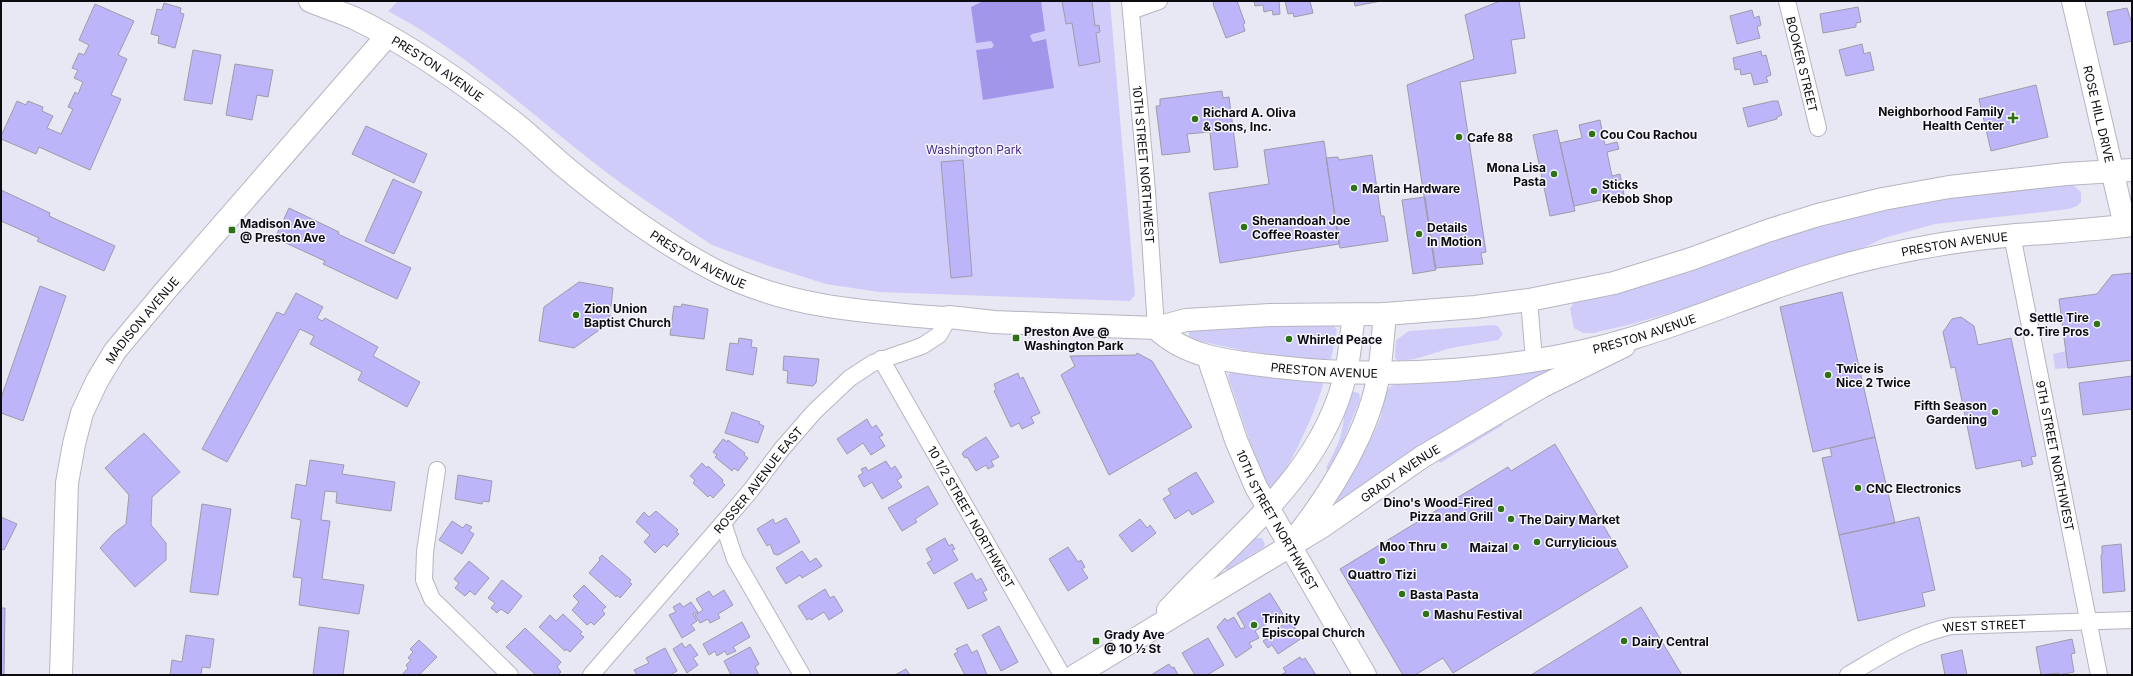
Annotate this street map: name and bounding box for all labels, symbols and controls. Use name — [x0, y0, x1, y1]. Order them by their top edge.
street label: BOOKER STREET — [1784, 15, 1821, 114]
street label: PRESTON AVENUE — [389, 32, 487, 104]
street label: ROSE HILL DRIVE — [2081, 64, 2118, 164]
street label: 10TH STREET NORTHWEST — [1130, 85, 1158, 244]
place label: Neighborhood Family Health Center — [1878, 104, 2005, 133]
place label: Richard A. Oliva & Sons, Inc. — [1203, 105, 1296, 134]
marker: Neighborhood Family Health Center — [2007, 112, 2019, 124]
marker: Richard A. Oliva & Sons, Inc. — [1190, 114, 1200, 124]
place label: Cou Cou Rachou — [1600, 127, 1697, 142]
marker: Cou Cou Rachou — [1587, 129, 1597, 139]
place label: Cafe 88 — [1467, 130, 1513, 145]
marker: Cafe 88 — [1454, 132, 1464, 142]
park label: Washington Park — [926, 142, 1022, 157]
place label: Mona Lisa Pasta — [1486, 160, 1546, 189]
marker: Mona Lisa Pasta — [1549, 169, 1559, 179]
place label: Sticks Kebob Shop — [1602, 177, 1673, 206]
place label: Martin Hardware — [1362, 181, 1460, 196]
marker: Martin Hardware — [1349, 183, 1359, 193]
marker: Sticks Kebob Shop — [1589, 186, 1599, 196]
place label: Shenandoah Joe Coffee Roaster — [1252, 213, 1350, 242]
place label: Madison Ave @ Preston Ave — [240, 216, 326, 245]
place label: Details In Motion — [1427, 220, 1482, 249]
marker: Shenandoah Joe Coffee Roaster — [1239, 222, 1249, 232]
marker: Madison Ave @ Preston Ave — [227, 225, 237, 235]
street label: PRESTON AVENUE — [648, 227, 749, 291]
street label: PRESTON AVENUE — [1900, 228, 2008, 259]
marker: Details In Motion — [1414, 229, 1424, 239]
street label: MADISON AVENUE — [102, 273, 182, 366]
place label: Zion Union Baptist Church — [584, 301, 671, 330]
marker: Zion Union Baptist Church — [571, 310, 581, 320]
street label: PRESTON AVENUE — [1591, 310, 1698, 356]
place label: Settle Tire Co. Tire Pros — [2014, 310, 2089, 339]
marker: Settle Tire Co. Tire Pros — [2092, 319, 2102, 329]
place label: Preston Ave @ Washington Park — [1024, 324, 1124, 353]
place label: Whirled Peace — [1297, 332, 1382, 347]
marker: Preston Ave @ Washington Park — [1011, 333, 1021, 343]
marker: Whirled Peace — [1284, 334, 1294, 344]
street label: PRESTON AVENUE — [1270, 359, 1378, 380]
place label: Twice is Nice 2 Twice — [1836, 361, 1911, 390]
marker: Twice is Nice 2 Twice — [1823, 370, 1833, 380]
street label: 9TH STREET NORTHWEST — [2033, 379, 2078, 533]
place label: Fifth Season Gardening — [1914, 398, 1987, 427]
marker: Fifth Season Gardening — [1990, 407, 2000, 417]
street label: ROSSER AVENUE EAST — [710, 423, 806, 536]
street label: GRADY AVENUE — [1357, 441, 1442, 505]
street label: 10 1/2 STREET NORTHWEST — [925, 443, 1018, 591]
street label: 10TH STREET NORTHWEST — [1233, 447, 1322, 594]
place label: CNC Electronics — [1866, 481, 1962, 496]
marker: CNC Electronics — [1853, 483, 1863, 493]
place label: Dino's Wood-Fired Pizza and Grill — [1384, 495, 1493, 524]
marker: Dino's Wood-Fired Pizza and Grill — [1496, 504, 1506, 514]
place label: The Dairy Market — [1519, 512, 1621, 527]
marker: The Dairy Market — [1506, 514, 1516, 524]
place label: Currylicious — [1545, 535, 1617, 550]
marker: Currylicious — [1532, 537, 1542, 547]
place label: Moo Thru — [1379, 539, 1436, 554]
place label: Maizal — [1470, 540, 1508, 555]
marker: Moo Thru — [1439, 541, 1449, 551]
marker: Maizal — [1511, 542, 1521, 552]
marker: Quattro Tizi — [1377, 556, 1387, 566]
place label: Quattro Tizi — [1348, 567, 1416, 582]
place label: Basta Pasta — [1410, 587, 1479, 602]
marker: Basta Pasta — [1397, 589, 1407, 599]
place label: Mashu Festival — [1434, 607, 1522, 622]
marker: Mashu Festival — [1421, 609, 1431, 619]
place label: Trinity Episcopal Church — [1262, 611, 1365, 640]
street label: WEST STREET — [1941, 616, 2027, 635]
marker: Trinity Episcopal Church — [1249, 620, 1259, 630]
place label: Grady Ave @ 10 ½ St — [1104, 627, 1165, 656]
place label: Dairy Central — [1632, 634, 1709, 649]
marker: Grady Ave @ 10 ½ St — [1091, 636, 1101, 646]
marker: Dairy Central — [1619, 636, 1629, 646]

